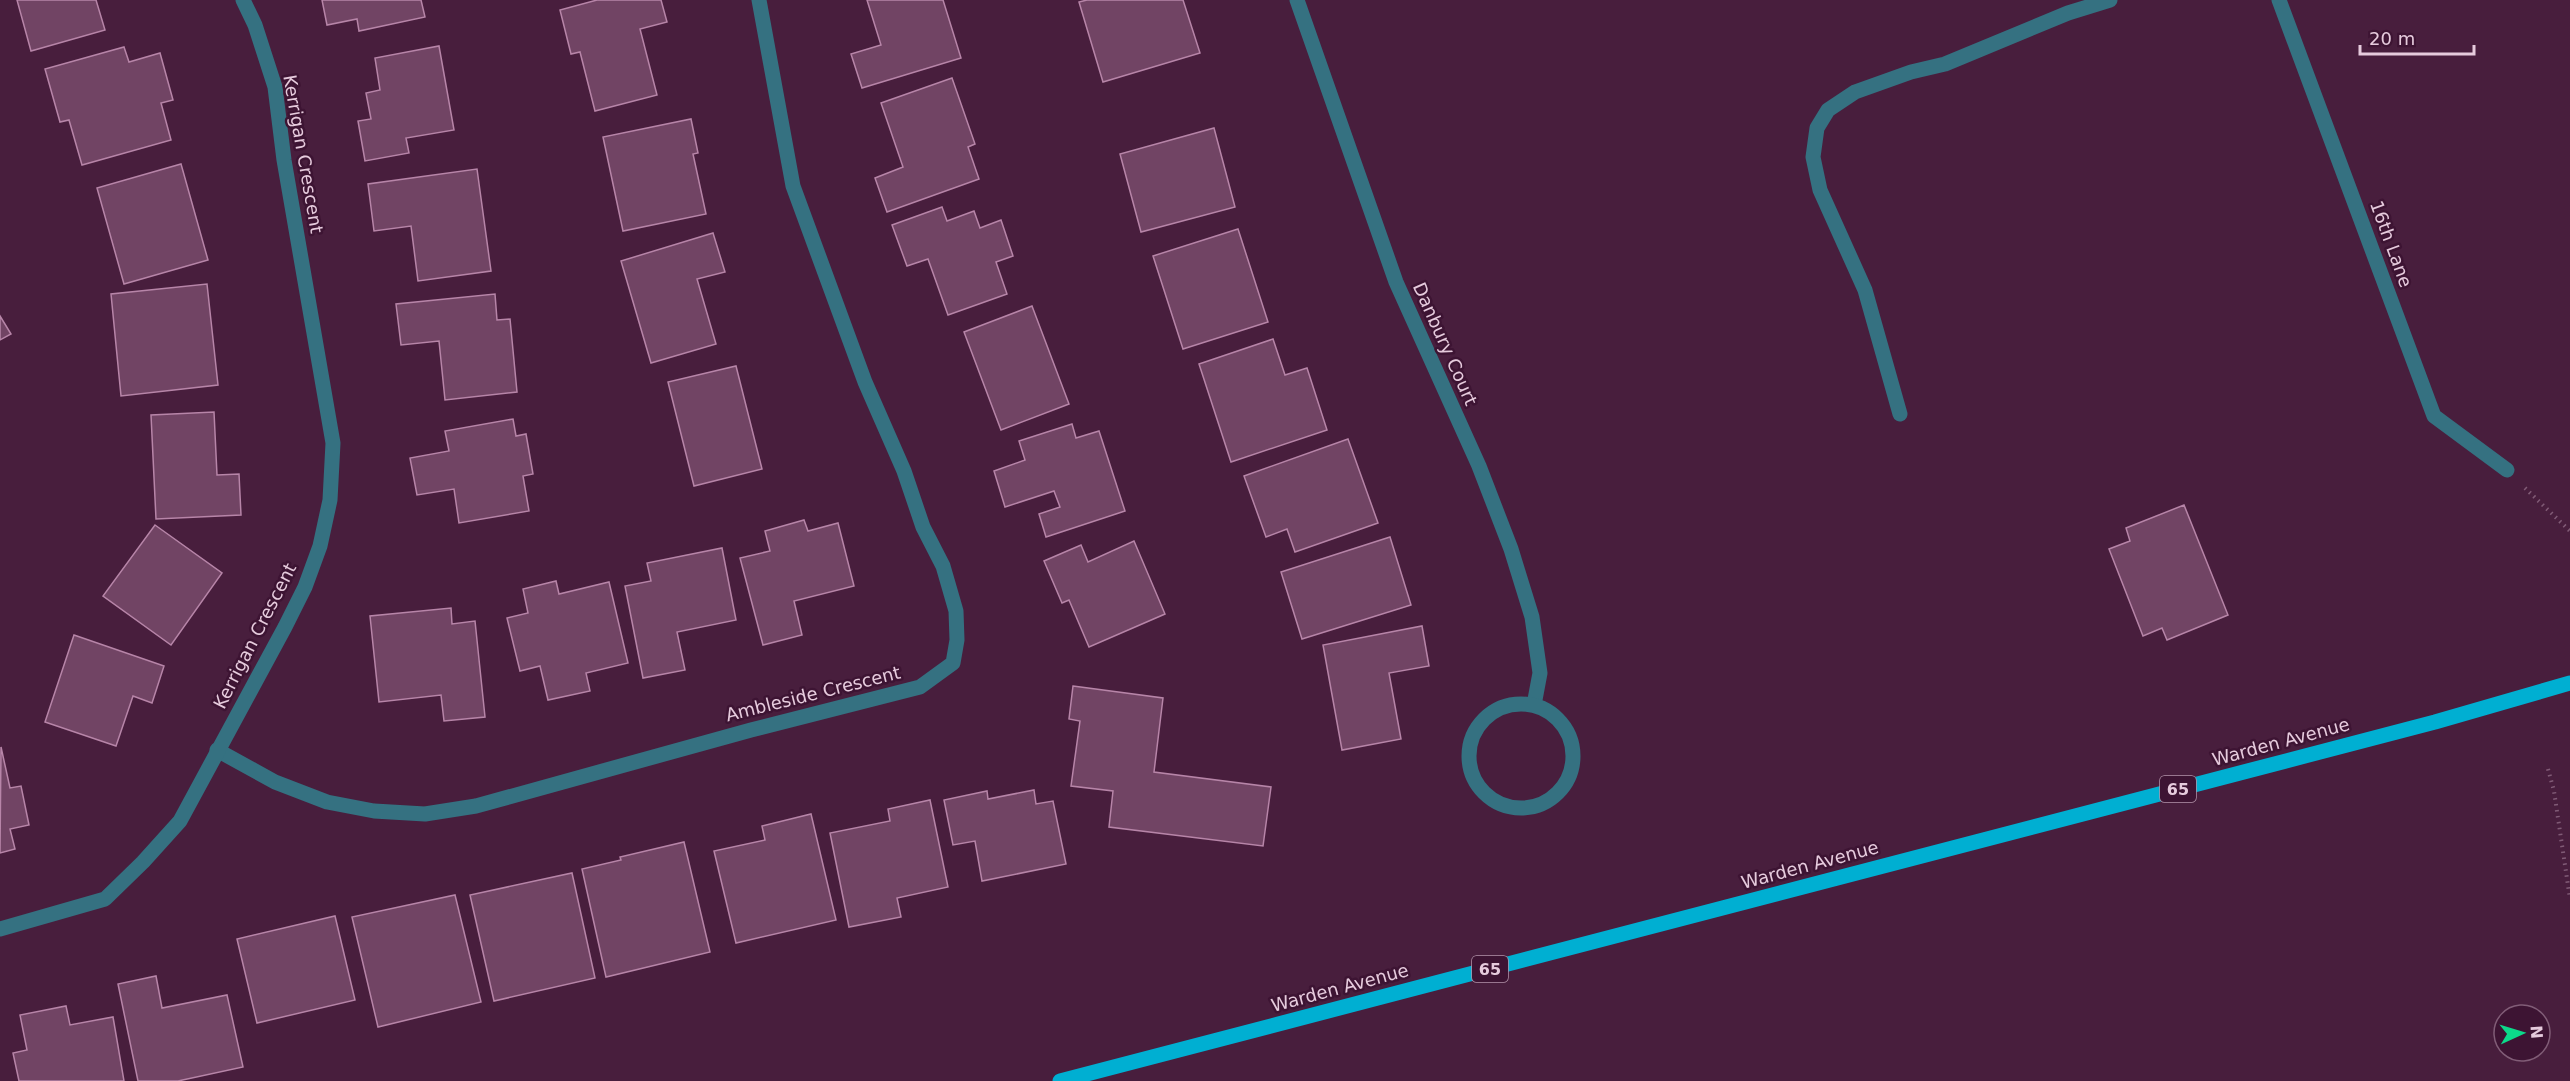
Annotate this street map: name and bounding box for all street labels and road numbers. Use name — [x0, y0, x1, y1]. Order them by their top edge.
street label: Kerrigan Crescent — [279, 73, 328, 235]
street label: 16th Lane — [2366, 198, 2417, 290]
street label: Danbury Court — [1409, 279, 1482, 409]
street label: Kerrigan Crescent — [209, 559, 300, 712]
street label: Ambleside Crescent — [723, 662, 902, 725]
street label: Warden Avenue — [2210, 713, 2352, 770]
road number: 65 — [2160, 776, 2196, 802]
street label: Warden Avenue — [1739, 836, 1881, 893]
road number: 65 — [1472, 956, 1508, 982]
street label: Warden Avenue — [1269, 959, 1411, 1016]

